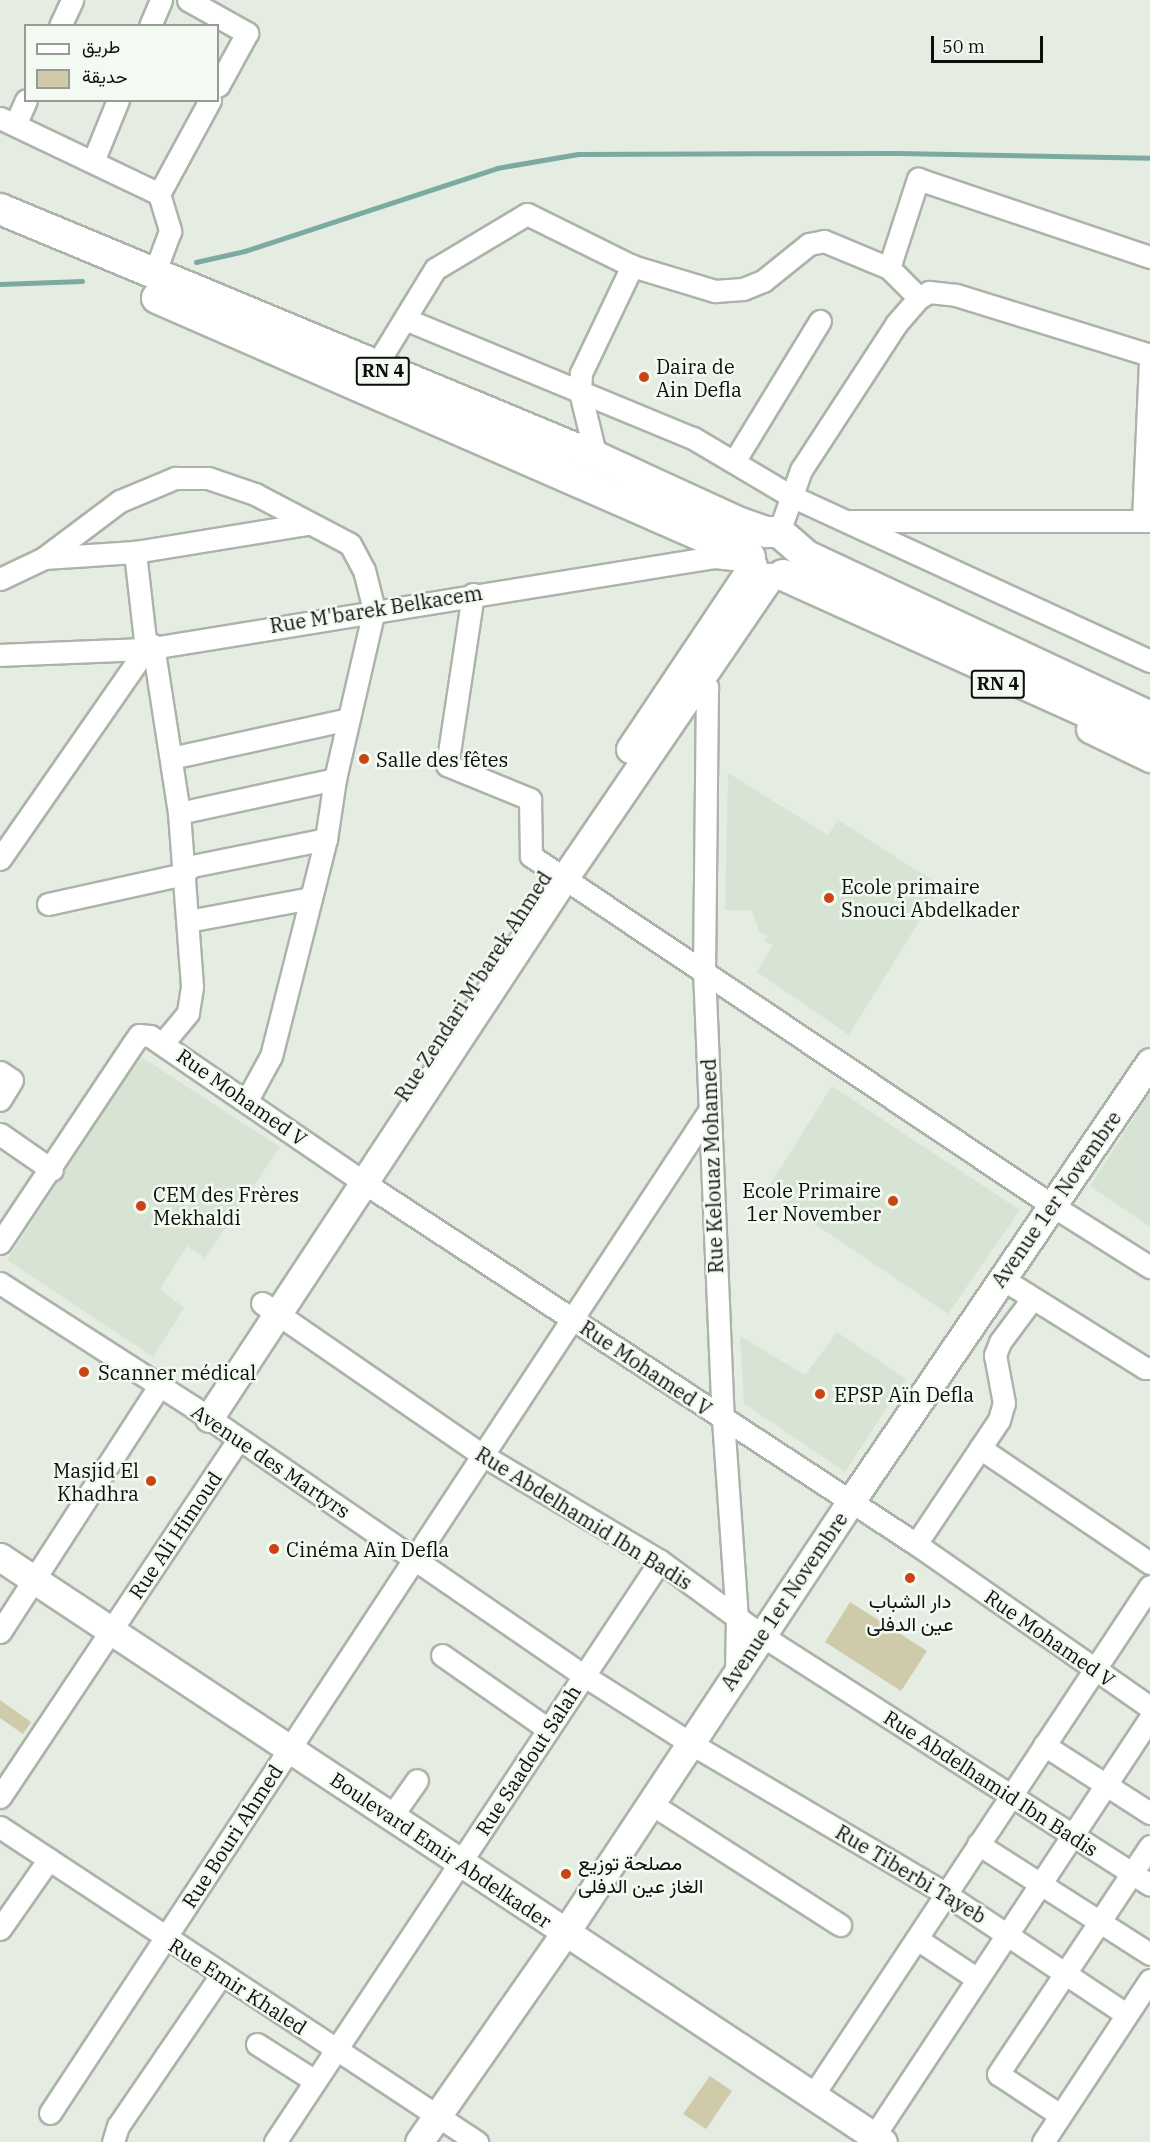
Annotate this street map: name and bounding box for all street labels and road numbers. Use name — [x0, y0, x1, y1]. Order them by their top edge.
road number: RN 4 — [354, 356, 412, 386]
street label: Rue M'barek Belkacem — [268, 580, 484, 638]
road number: RN 4 — [970, 669, 1026, 699]
street label: Rue Zendari M'barek Ahmed — [390, 866, 556, 1106]
street label: Rue Mohamed V — [172, 1043, 312, 1151]
street label: Rue Kelouaz Mohamed — [696, 1058, 728, 1274]
street label: Avenue 1er Novembre — [986, 1106, 1126, 1292]
street label: Rue Mohamed V — [576, 1315, 716, 1421]
street label: Avenue des Martyrs — [187, 1399, 355, 1523]
street label: Rue Abdelhamid Ibn Badis — [472, 1442, 696, 1594]
street label: Rue Ali Himoud — [124, 1467, 226, 1603]
street label: Avenue 1er Novembre — [715, 1507, 853, 1695]
street label: Rue Mohamed V — [980, 1584, 1120, 1692]
street label: Rue Saadout Salah — [470, 1680, 586, 1840]
street label: Rue Abdelhamid Ibn Badis — [880, 1705, 1102, 1861]
street label: Rue Bouri Ahmed — [177, 1760, 287, 1912]
street label: Boulevard Emir Abdelkader — [326, 1767, 556, 1933]
street label: Rue Tiberbi Tayeb — [831, 1820, 991, 1928]
street label: Rue Emir Khaled — [165, 1933, 311, 2039]

